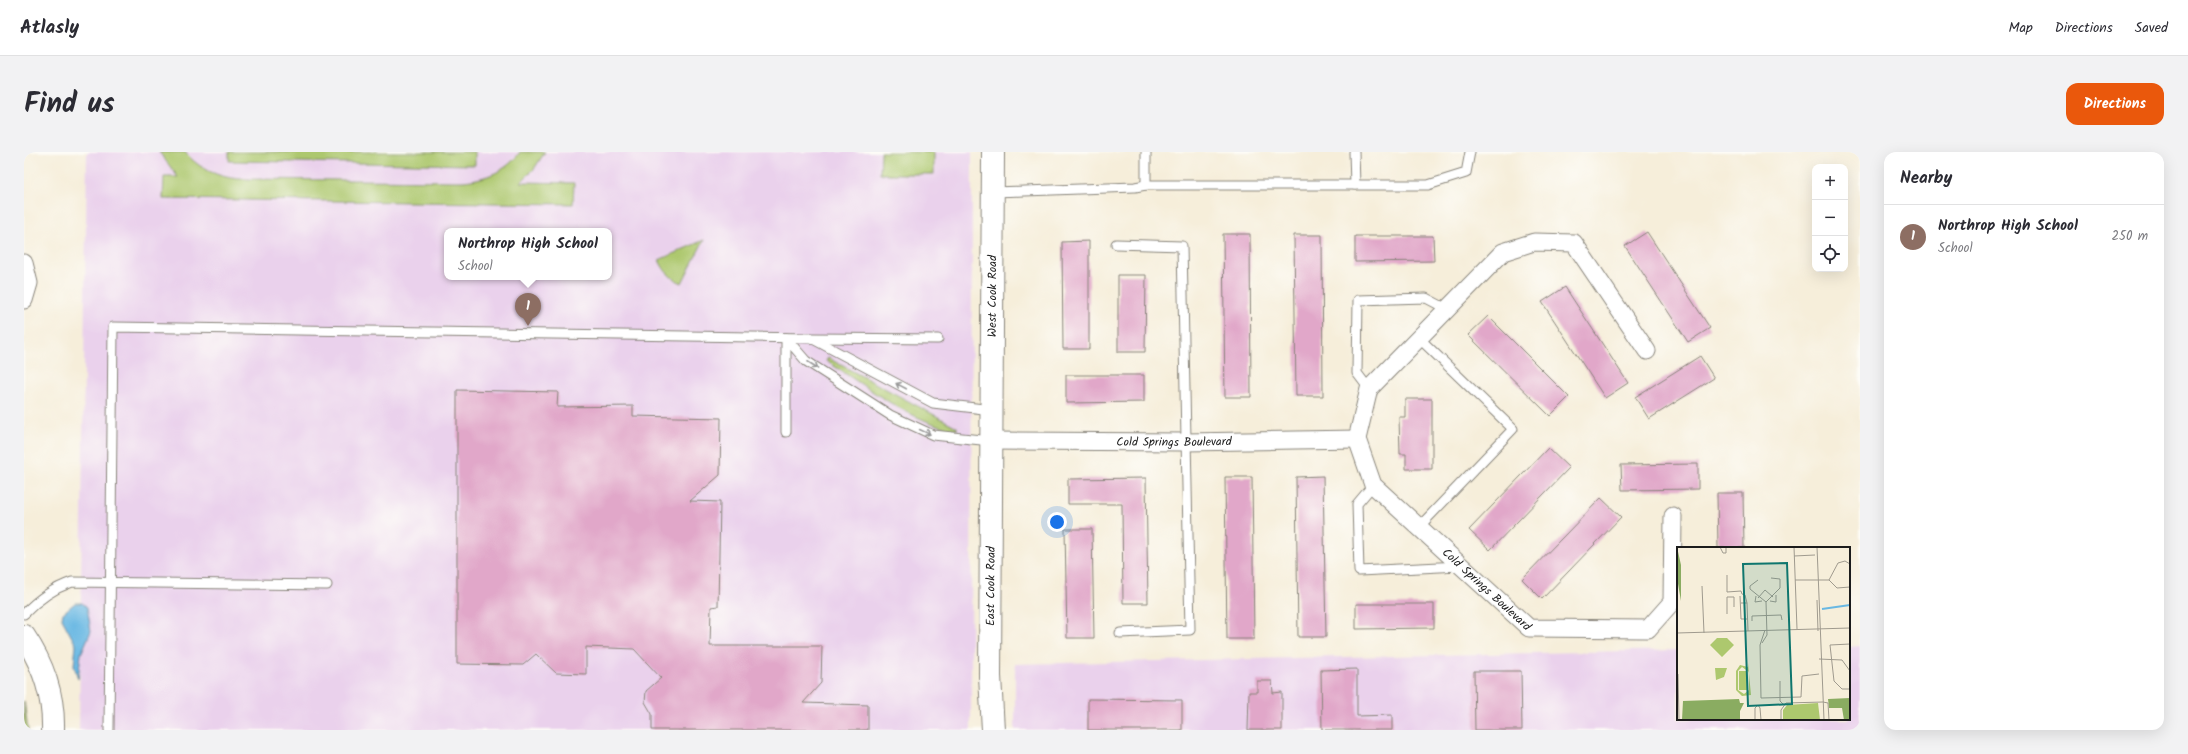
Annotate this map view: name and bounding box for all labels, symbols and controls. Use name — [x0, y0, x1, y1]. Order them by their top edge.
text: Atlasly — [20, 13, 79, 43]
text: Map — [2008, 17, 2033, 39]
text: Directions — [2055, 17, 2113, 39]
text: Saved — [2135, 17, 2168, 39]
text: Find us — [24, 82, 115, 127]
button: Directions — [2066, 83, 2164, 125]
map controls — [1812, 164, 1848, 272]
button: + — [1812, 164, 1848, 200]
text: Nearby — [1900, 165, 1952, 192]
button: − — [1812, 200, 1848, 236]
text: Northrop High School — [1938, 214, 2078, 238]
text: 1 — [1911, 226, 1915, 247]
text: 250 m — [2111, 226, 2148, 247]
popup — [444, 228, 612, 280]
text: Northrop High School — [458, 232, 598, 256]
button: locate — [1812, 236, 1848, 272]
text: School — [1938, 238, 1973, 259]
street label: West Cook Road — [982, 254, 1002, 337]
text: School — [458, 256, 493, 277]
pin: 1 — [515, 293, 541, 326]
one-way arrow — [808, 361, 819, 370]
one-way arrow — [895, 382, 907, 390]
one-way arrow — [919, 429, 931, 436]
street label: Cold Springs Boulevard — [1116, 432, 1233, 452]
your location — [1047, 512, 1067, 532]
street label: Cold Springs Boulevard — [1438, 543, 1536, 636]
street label: East Cook Road — [981, 545, 1000, 626]
inset map — [1677, 547, 1850, 720]

